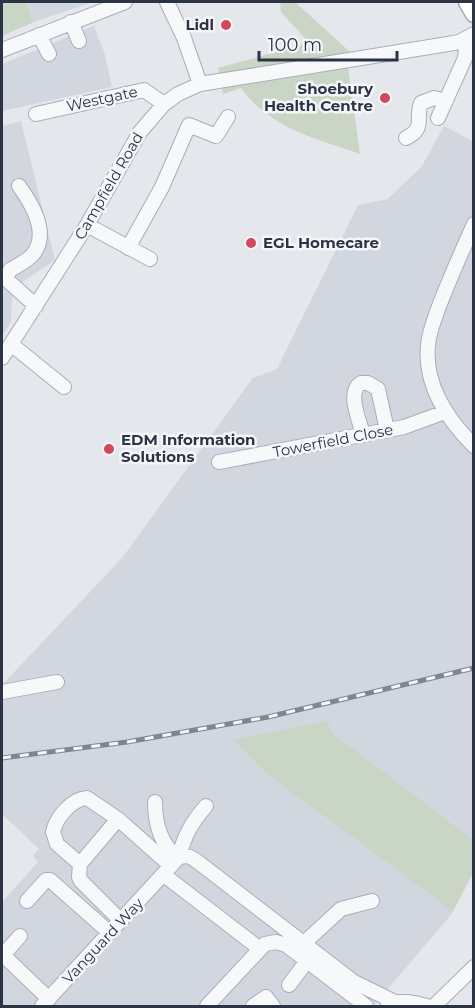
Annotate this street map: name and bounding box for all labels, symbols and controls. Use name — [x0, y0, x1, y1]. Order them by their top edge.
place label: Lidl — [186, 15, 214, 34]
marker: Lidl — [219, 18, 233, 32]
scale bar — [259, 24, 397, 62]
text: 100 m — [268, 34, 322, 56]
place label: Shoebury Health Centre — [264, 79, 374, 115]
street label: Westgate — [65, 82, 139, 115]
marker: Shoebury Health Centre — [378, 91, 392, 105]
street label: Campfield Road — [70, 129, 147, 243]
place label: EGL Homecare — [263, 233, 379, 252]
marker: EGL Homecare — [244, 236, 258, 250]
street label: Towerfield Close — [271, 420, 395, 461]
place label: EDM Information Solutions — [121, 430, 255, 466]
marker: EDM Information Solutions — [102, 442, 116, 456]
street label: Vanguard Way — [58, 893, 148, 987]

